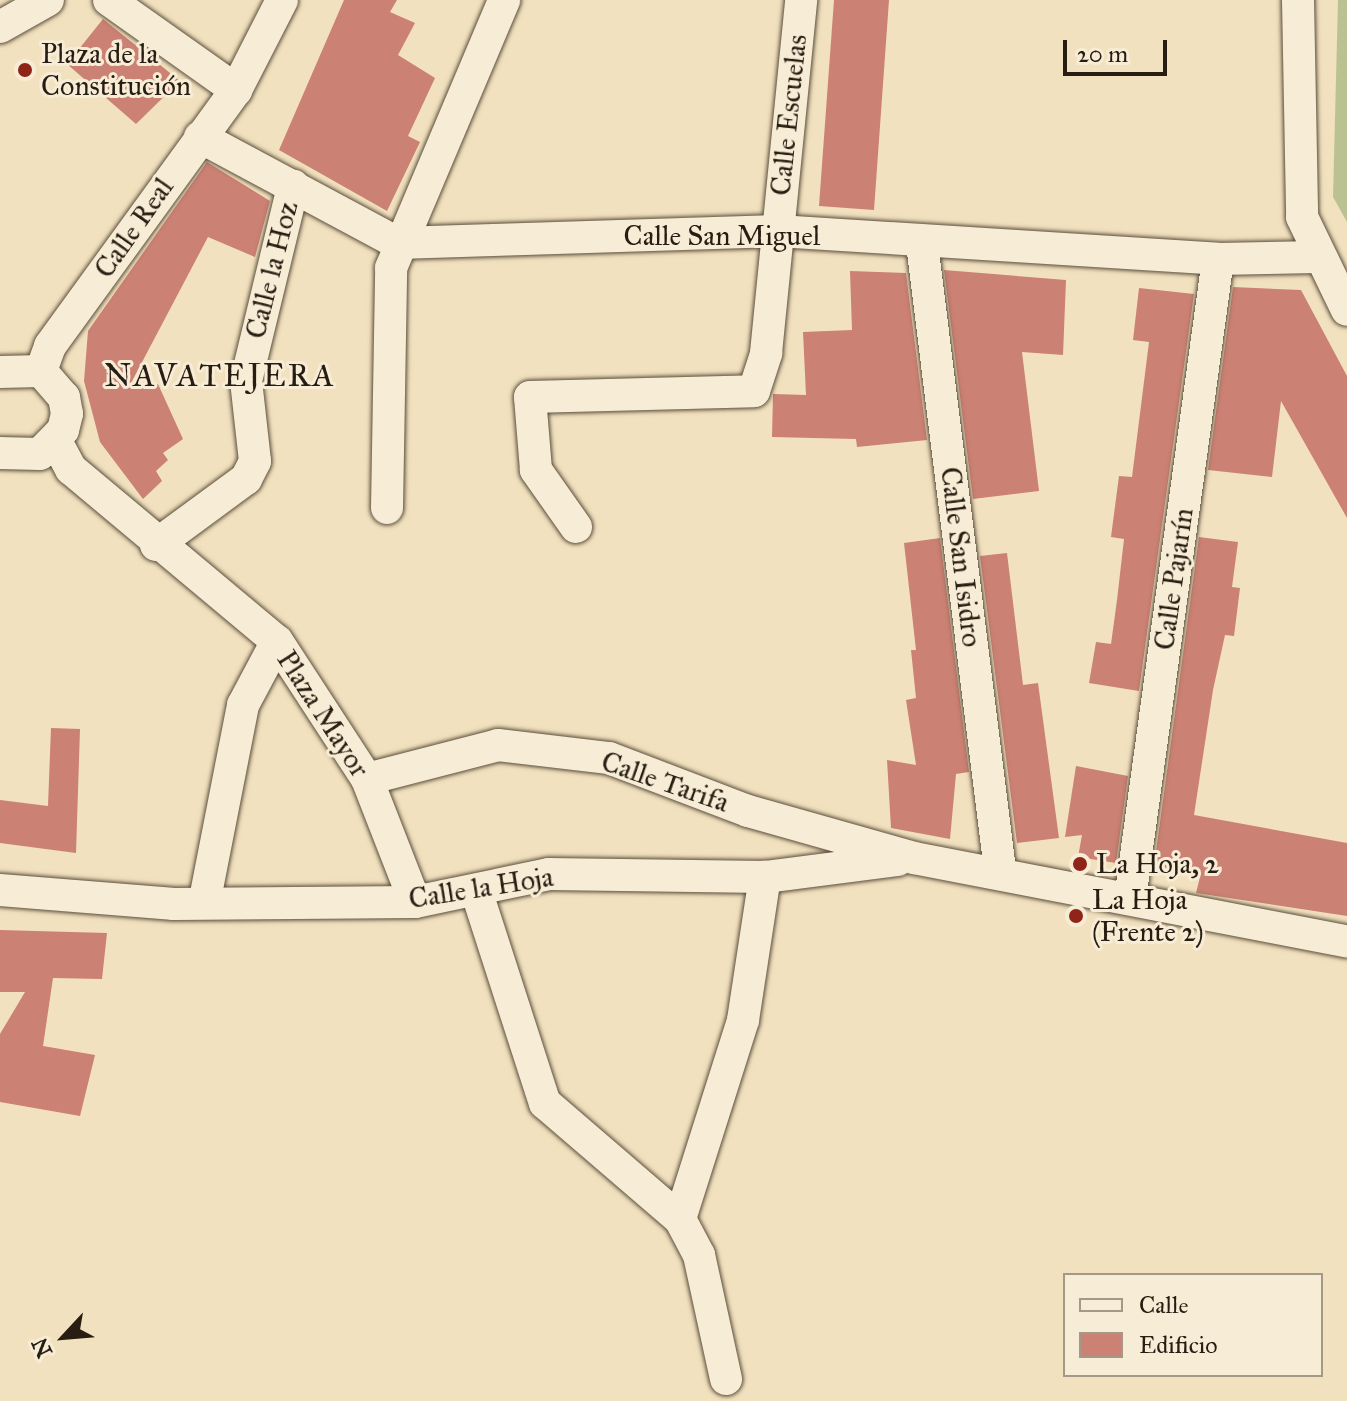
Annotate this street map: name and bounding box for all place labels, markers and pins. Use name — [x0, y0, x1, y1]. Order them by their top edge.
place label: Plaza de la Constitución — [41, 37, 191, 103]
marker: Plaza de la Constitución — [16, 61, 34, 79]
place label: La Hoja, 2 — [1096, 847, 1219, 881]
marker: La Hoja, 2 — [1071, 855, 1089, 873]
place label: La Hoja (Frente 2) — [1092, 883, 1204, 949]
marker: La Hoja (Frente 2) — [1067, 907, 1085, 925]

